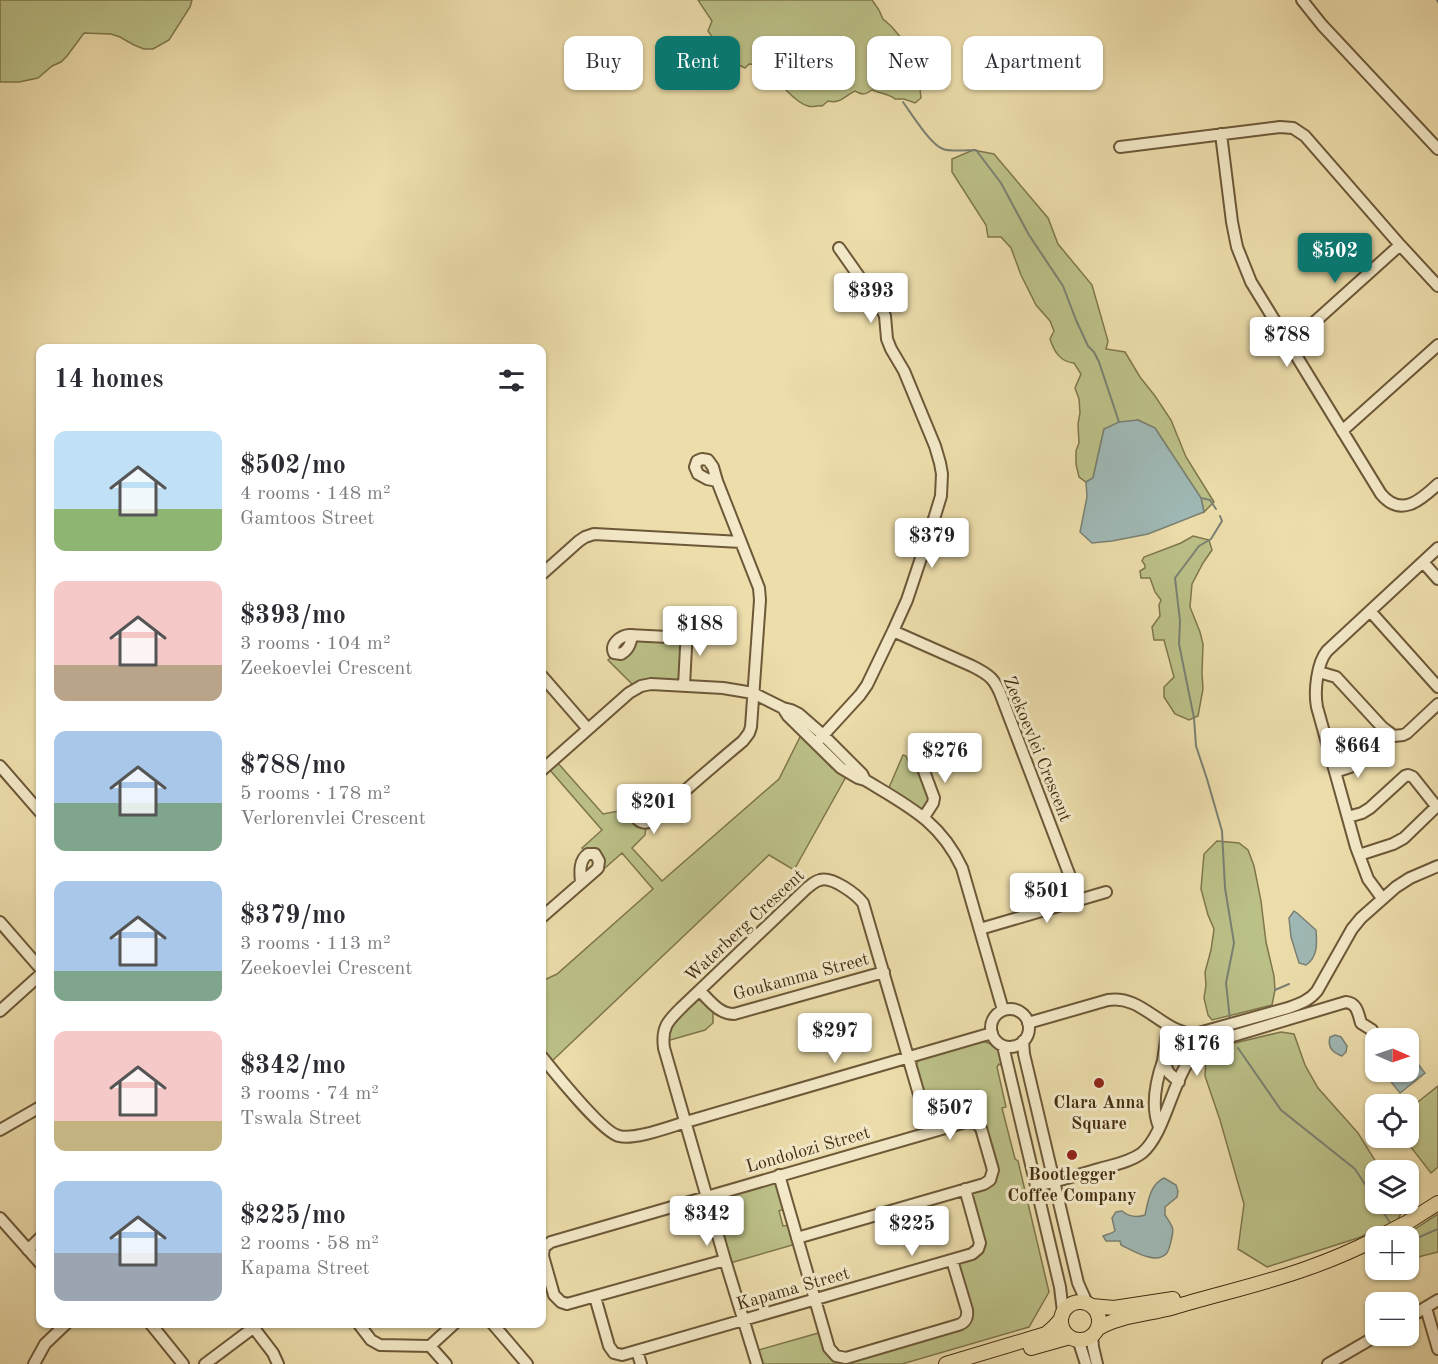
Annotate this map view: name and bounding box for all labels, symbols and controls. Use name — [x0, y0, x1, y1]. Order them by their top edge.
chip: Buy — [564, 36, 643, 90]
chip: Rent — [655, 36, 740, 90]
chip: Filters — [752, 36, 855, 90]
chip: New — [867, 36, 951, 90]
chip: Apartment — [963, 36, 1103, 90]
pin: $502 — [1299, 233, 1371, 284]
text: $502 — [1312, 242, 1358, 262]
pin: $393 — [835, 273, 907, 324]
text: $393 — [848, 282, 894, 302]
pin: $788 — [1251, 317, 1323, 368]
text: $788 — [1264, 326, 1310, 346]
icon: filters — [495, 364, 528, 397]
text: 14 homes — [54, 367, 163, 393]
text: $502/mo — [240, 453, 346, 479]
icon: home — [102, 455, 174, 527]
text: 4 rooms · 148 m² — [240, 484, 390, 504]
text: Gamtoos Street — [240, 509, 374, 529]
pin: $379 — [896, 518, 968, 569]
text: $379 — [909, 527, 955, 547]
text: $393/mo — [240, 603, 346, 629]
icon: home — [102, 605, 174, 677]
pin: $188 — [664, 606, 736, 657]
text: $188 — [677, 615, 723, 635]
text: 3 rooms · 104 m² — [240, 634, 390, 654]
text: Zeekoevlei Crescent — [240, 659, 412, 679]
street label: Zeekoevlei Crescent — [1000, 674, 1074, 824]
pin: $664 — [1322, 728, 1394, 779]
pin: $276 — [909, 733, 981, 784]
text: $664 — [1335, 737, 1381, 757]
text: $276 — [922, 742, 968, 762]
text: $788/mo — [240, 753, 346, 779]
icon: home — [102, 755, 174, 827]
text: 5 rooms · 178 m² — [240, 784, 390, 804]
pin: $201 — [618, 784, 690, 835]
text: $201 — [631, 793, 677, 813]
text: Verlorenvlei Crescent — [240, 809, 426, 829]
street label: Waterberg Crescent — [682, 866, 808, 986]
pin: $501 — [1011, 873, 1083, 924]
text: $501 — [1024, 882, 1070, 902]
text: $379/mo — [240, 903, 346, 929]
icon: home — [102, 905, 174, 977]
text: 3 rooms · 113 m² — [240, 934, 390, 954]
street label: Goukamma Street — [731, 950, 871, 1004]
text: Zeekoevlei Crescent — [240, 959, 412, 979]
pin: $297 — [799, 1013, 871, 1064]
text: $297 — [812, 1022, 858, 1042]
pin: $176 — [1161, 1026, 1233, 1077]
north arrow — [1365, 1028, 1419, 1082]
map controls — [1365, 1028, 1419, 1346]
text: $176 — [1174, 1035, 1220, 1055]
text: $342/mo — [240, 1053, 346, 1079]
icon: home — [102, 1055, 174, 1127]
marker: Clara Anna Square — [1092, 1076, 1106, 1090]
text: 3 rooms · 74 m² — [240, 1084, 379, 1104]
pin: $507 — [914, 1090, 986, 1141]
place label: Clara Anna Square — [1053, 1094, 1145, 1133]
button: locate — [1365, 1094, 1419, 1148]
text: $507 — [927, 1099, 973, 1119]
text: Tswala Street — [240, 1109, 362, 1129]
street label: Londolozi Street — [744, 1124, 872, 1176]
marker: Bootlegger Coffee Company — [1065, 1148, 1079, 1162]
button: layers — [1365, 1160, 1419, 1214]
place label: Bootlegger Coffee Company — [1007, 1166, 1137, 1205]
pin: $342 — [671, 1196, 743, 1247]
text: $225/mo — [240, 1203, 346, 1229]
icon: home — [102, 1205, 174, 1277]
text: $342 — [684, 1205, 730, 1225]
pin: $225 — [876, 1206, 948, 1257]
text: $225 — [889, 1215, 935, 1235]
button: + — [1365, 1226, 1419, 1280]
text: 2 rooms · 58 m² — [240, 1234, 379, 1254]
text: Kapama Street — [240, 1259, 370, 1279]
street label: Kapama Street — [734, 1264, 852, 1314]
button: − — [1365, 1292, 1419, 1346]

